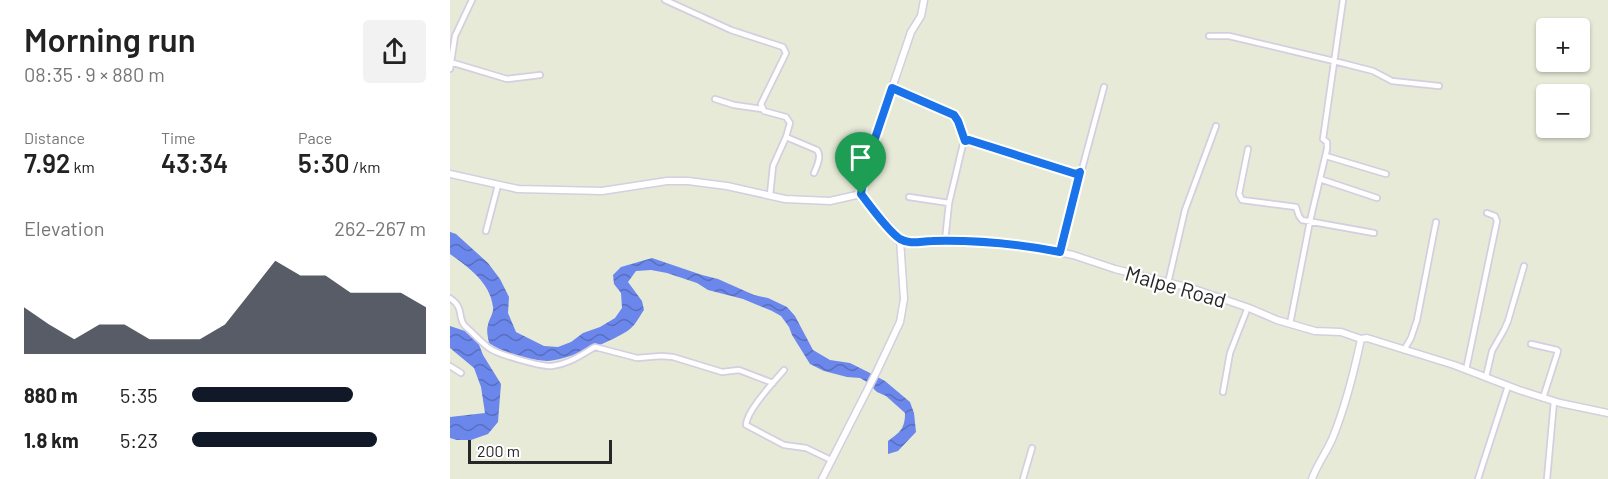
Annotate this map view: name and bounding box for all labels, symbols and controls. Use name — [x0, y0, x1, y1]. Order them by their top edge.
map controls — [1536, 18, 1590, 138]
button: + — [1536, 18, 1590, 72]
text: Morning run — [24, 19, 196, 59]
button: share — [363, 20, 426, 83]
text: 08:35 · 9 × 880 m — [24, 62, 165, 86]
button: − — [1536, 84, 1590, 138]
text: Distance — [24, 128, 85, 147]
text: Time — [161, 128, 196, 147]
text: Pace — [298, 128, 332, 147]
pin — [835, 132, 886, 194]
icon: arrive — [844, 141, 877, 174]
text: 7.92 — [24, 147, 70, 178]
text: 43:34 — [161, 147, 228, 178]
text: 5:30 — [298, 147, 350, 178]
text: km — [70, 157, 95, 176]
text: /km — [350, 157, 380, 176]
text: Elevation — [24, 216, 105, 240]
text: 262–267 m — [334, 216, 426, 240]
street label: Malpe Road — [1123, 260, 1229, 312]
text: 880 m — [24, 383, 78, 407]
text: 5:35 — [120, 383, 158, 407]
text: 1.8 km — [24, 428, 79, 452]
text: 5:23 — [120, 428, 158, 452]
scale bar — [468, 437, 612, 464]
text: 200 m — [477, 441, 520, 460]

